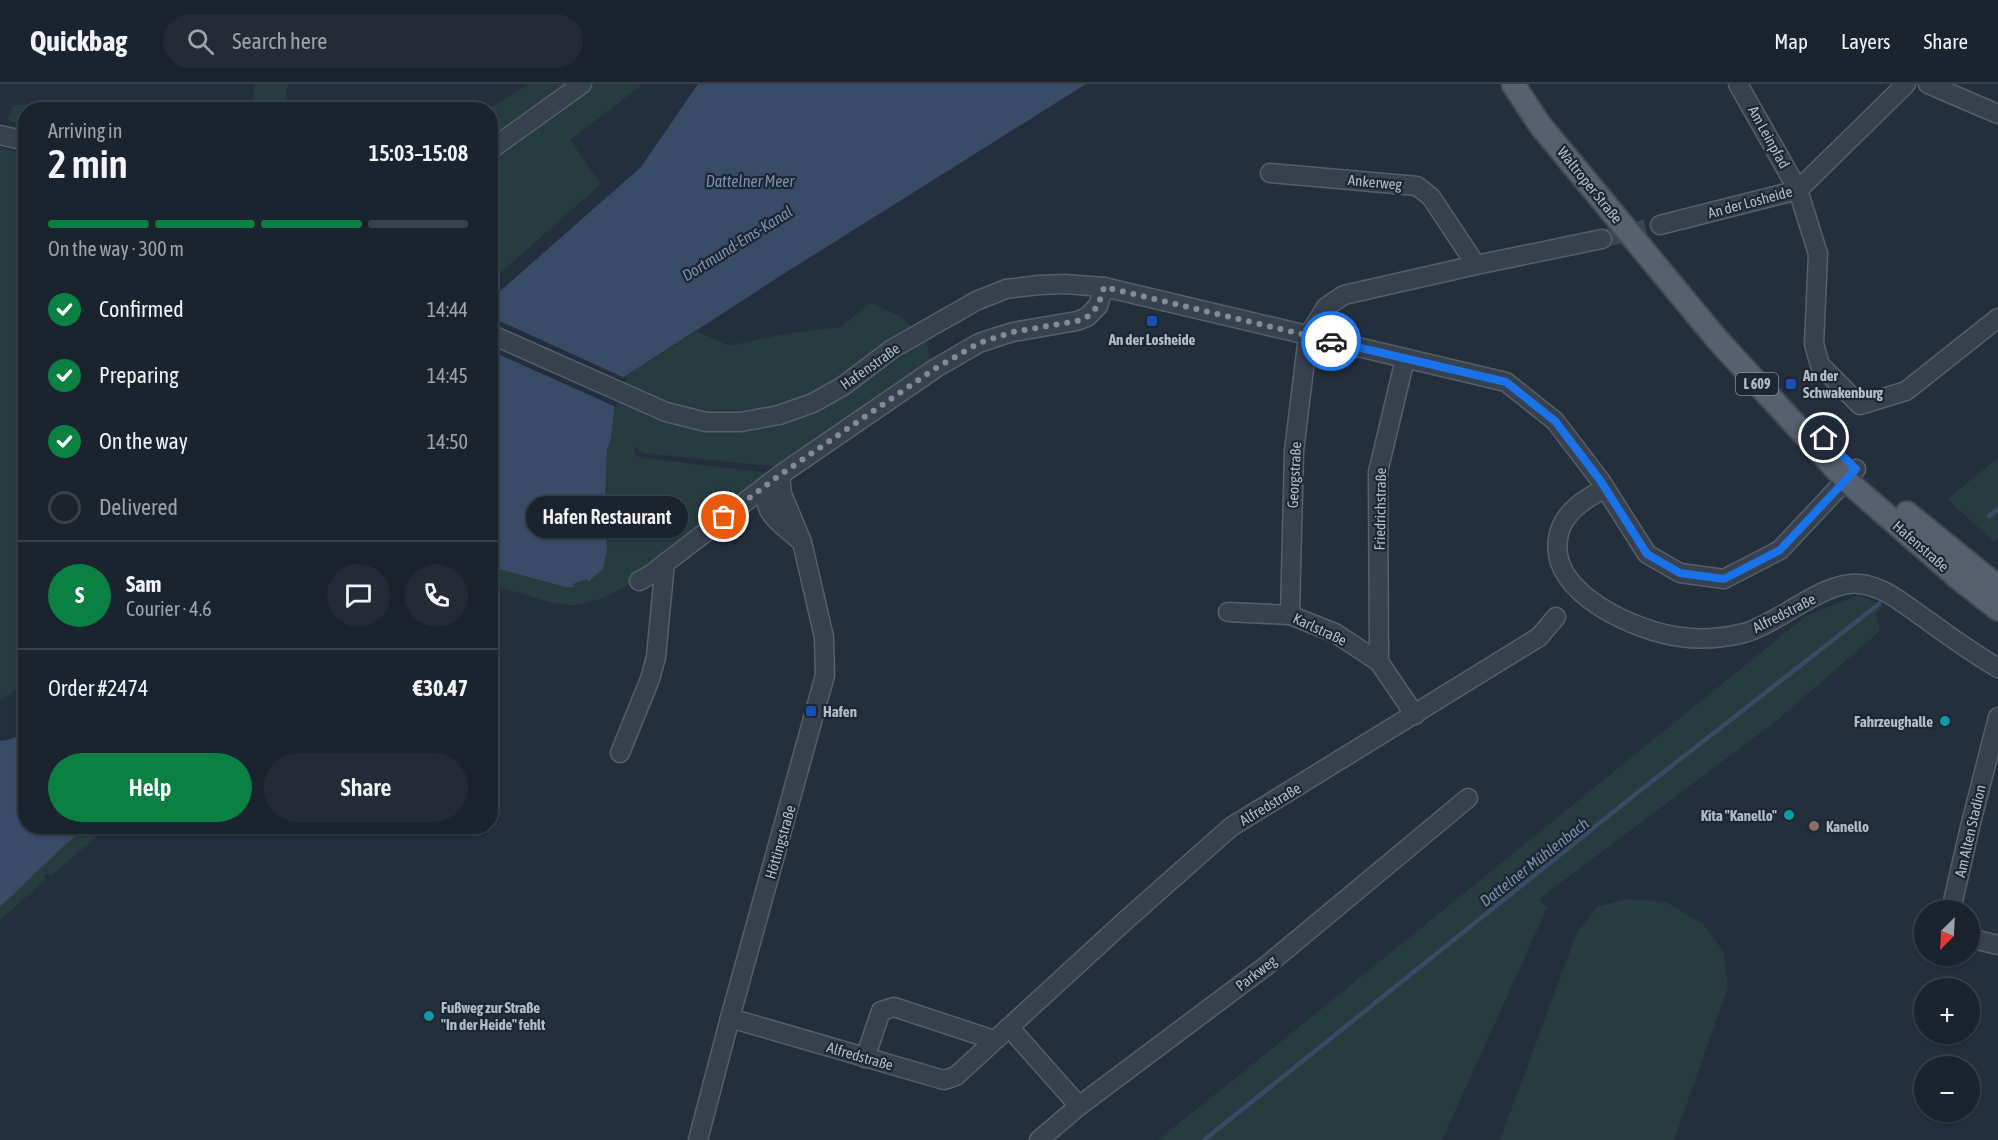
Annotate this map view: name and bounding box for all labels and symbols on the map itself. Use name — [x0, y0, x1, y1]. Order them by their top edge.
street label: Am Leinpfad — [1745, 103, 1793, 171]
street label: Waltroper Straße — [1554, 143, 1626, 227]
street label: Ankerweg — [1347, 171, 1403, 193]
water label: Dattelner Meer — [706, 172, 796, 190]
street label: An der Losheide — [1706, 183, 1794, 221]
water label: Dortmund-Ems-Kanal — [679, 202, 795, 284]
courier — [1301, 311, 1361, 371]
marker: An der Losheide — [1145, 314, 1159, 328]
place label: An der Losheide — [1108, 331, 1196, 348]
street label: Hafenstraße — [837, 339, 903, 393]
place label: An der Schwakenburg — [1802, 367, 1884, 401]
road number: L 609 — [1736, 373, 1778, 395]
marker: An der Schwakenburg — [1784, 377, 1798, 391]
pin — [1798, 412, 1849, 463]
street label: Georgstraße — [1284, 441, 1304, 509]
street label: Friedrichstraße — [1371, 467, 1389, 551]
pin — [698, 491, 749, 542]
callout: Hafen Restaurant — [526, 496, 688, 538]
street label: Hafenstraße — [1890, 517, 1953, 575]
street label: Alfredstraße — [1750, 590, 1818, 636]
street label: Karlstraße — [1291, 609, 1350, 649]
place label: Hafen — [823, 703, 857, 720]
marker: Hafen — [804, 704, 818, 718]
place label: Fahrzeughalle — [1854, 713, 1933, 730]
marker: Fahrzeughalle — [1938, 714, 1952, 728]
street label: Alfredstraße — [1236, 779, 1304, 829]
street label: Am Alten Stadion — [1951, 783, 1989, 879]
street label: Höttingstraße — [761, 803, 799, 881]
place label: Kita "Kanello" — [1701, 807, 1777, 824]
marker: Kita "Kanello" — [1782, 808, 1796, 822]
water label: Dattelner Mühlenbach — [1476, 814, 1592, 910]
place label: Kanello — [1826, 818, 1869, 835]
marker: Kanello — [1807, 819, 1821, 833]
north arrow — [1914, 900, 1980, 966]
street label: Parkweg — [1232, 951, 1280, 994]
place label: Fußweg zur Straße "In der Heide" fehlt — [441, 999, 546, 1033]
marker: Fußweg zur Straße "In der Heide" fehlt — [422, 1009, 436, 1023]
street label: Alfredstraße — [825, 1038, 895, 1074]

